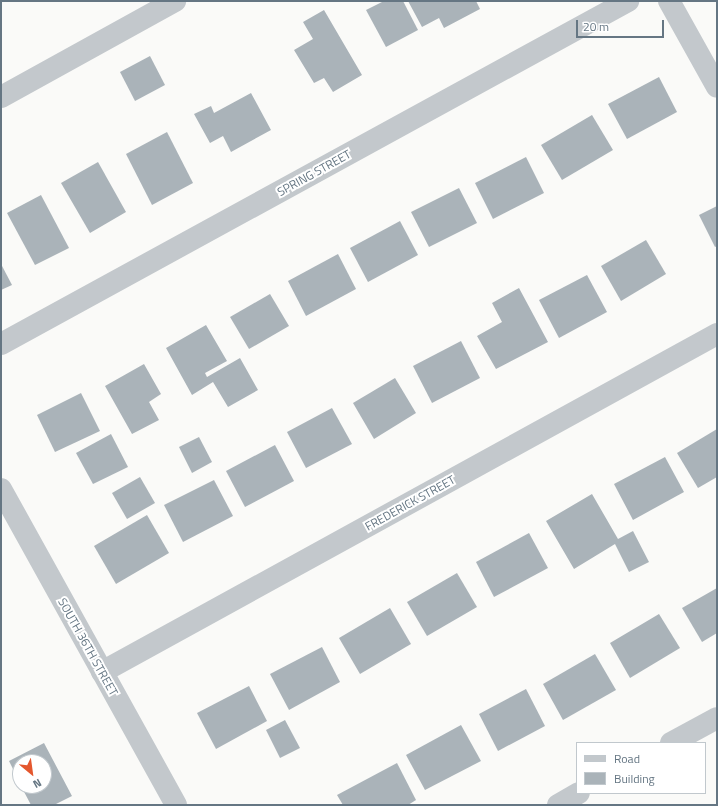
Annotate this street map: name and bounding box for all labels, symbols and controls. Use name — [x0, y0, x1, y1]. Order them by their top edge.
scale bar — [578, 12, 666, 38]
text: 20 m — [583, 17, 609, 36]
street label: SPRING STREET — [275, 147, 353, 199]
street label: FREDERICK STREET — [362, 472, 458, 534]
street label: SOUTH 36TH STREET — [55, 596, 121, 698]
legend — [576, 742, 706, 794]
text: Road — [614, 749, 640, 768]
north arrow — [12, 754, 52, 794]
text: Building — [614, 769, 655, 788]
text: N — [30, 775, 45, 792]

